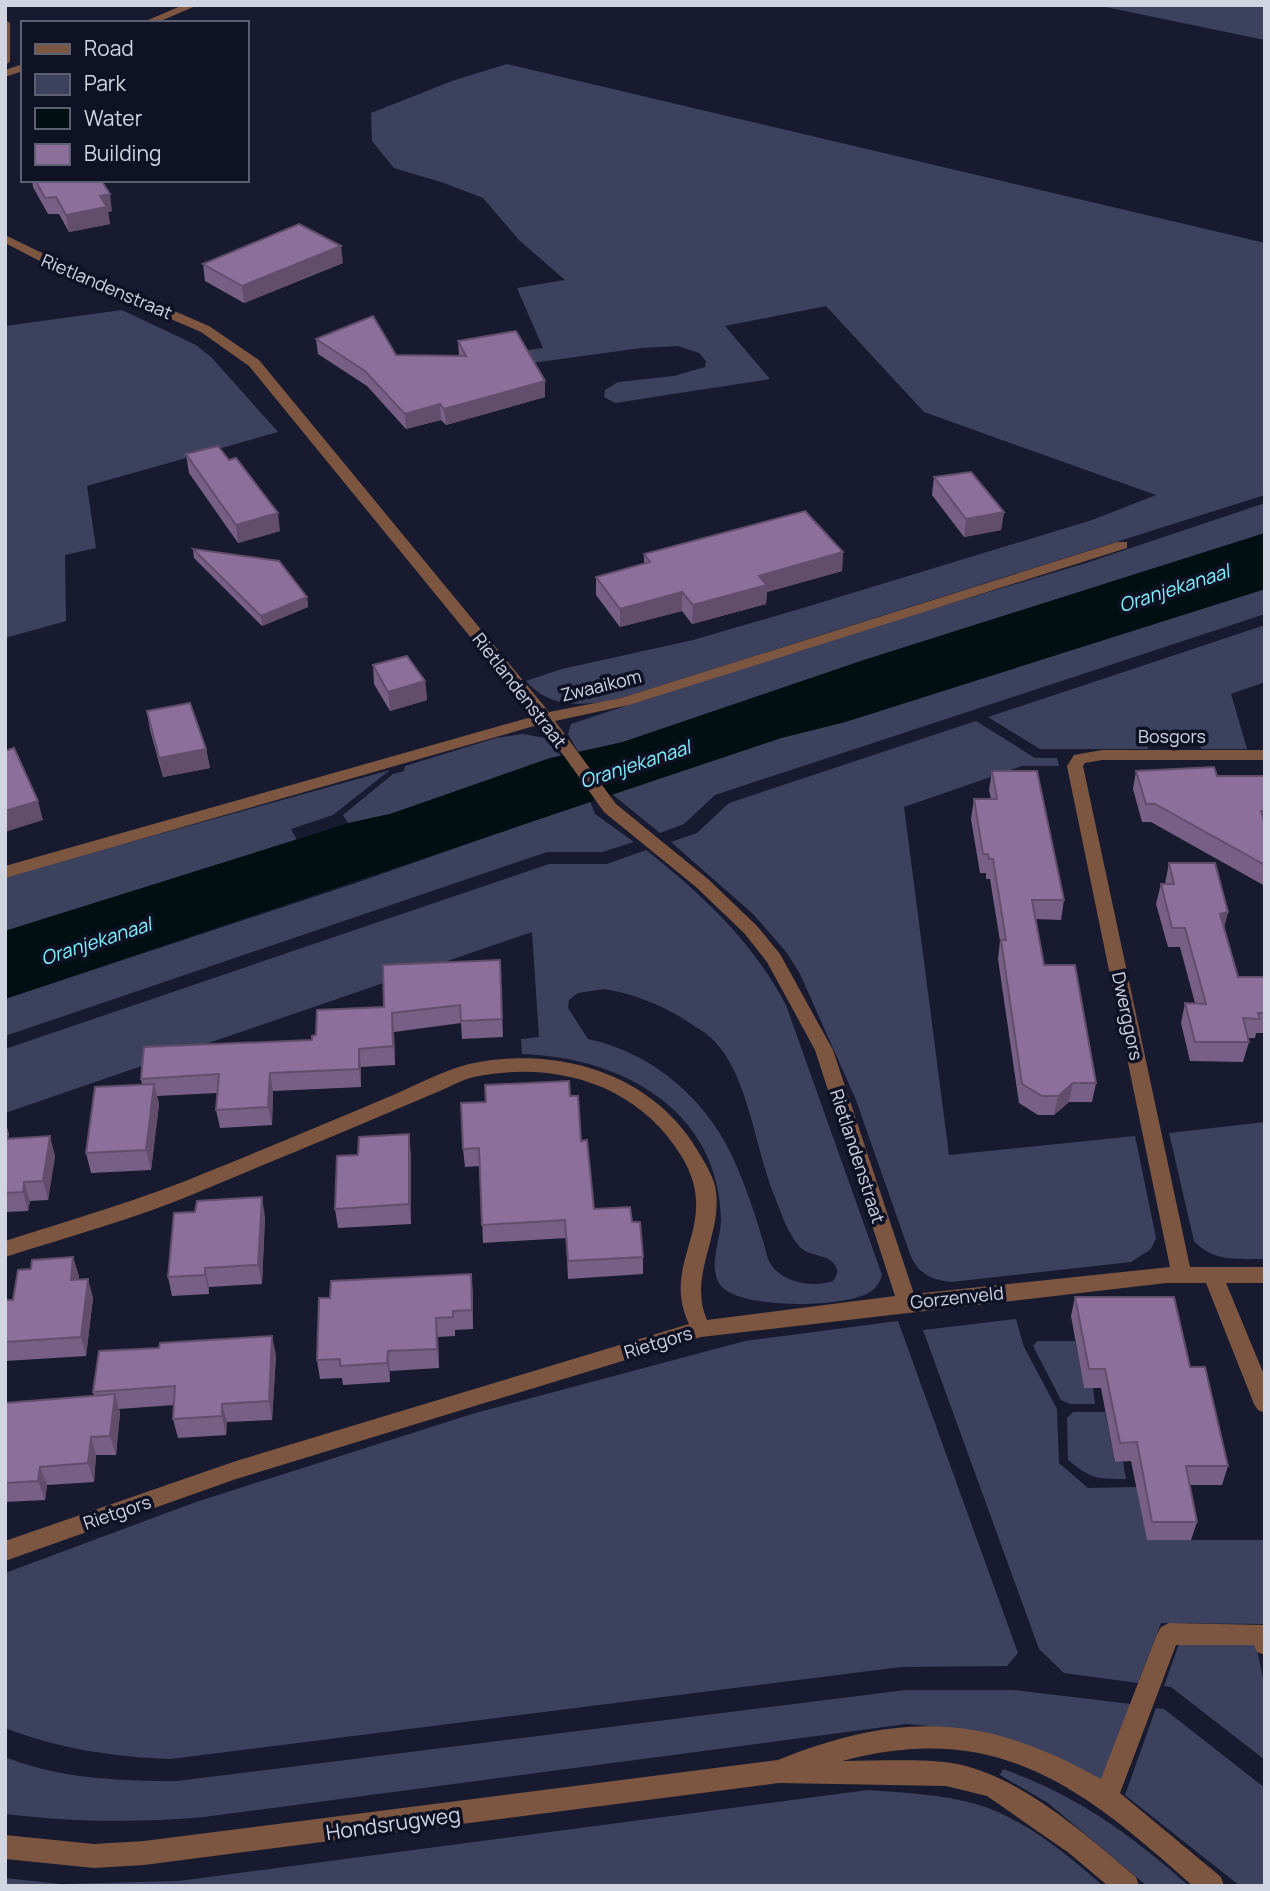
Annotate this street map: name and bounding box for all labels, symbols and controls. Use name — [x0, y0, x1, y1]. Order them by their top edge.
legend — [21, 21, 248, 182]
text: Road — [84, 34, 134, 62]
text: Park — [84, 69, 126, 97]
text: Water — [84, 104, 143, 132]
text: Building — [84, 139, 161, 167]
street label: Rietlandenstraat — [38, 248, 176, 324]
water label: Oranjekanaal — [1115, 557, 1235, 618]
street label: Rietlandenstraat — [468, 628, 572, 752]
street label: Zwaaikom — [558, 663, 644, 707]
street label: Bosgors — [1138, 724, 1206, 748]
water label: Oranjekanaal — [576, 733, 696, 794]
water label: Oranjekanaal — [37, 910, 157, 971]
street label: Dwerggors — [1107, 970, 1149, 1062]
street label: Rietlandenstraat — [825, 1086, 891, 1226]
street label: Gorzenveld — [909, 1280, 1005, 1314]
street label: Rietgors — [621, 1320, 695, 1364]
street label: Rietgors — [80, 1489, 154, 1535]
street label: Hondsrugweg — [324, 1800, 462, 1846]

